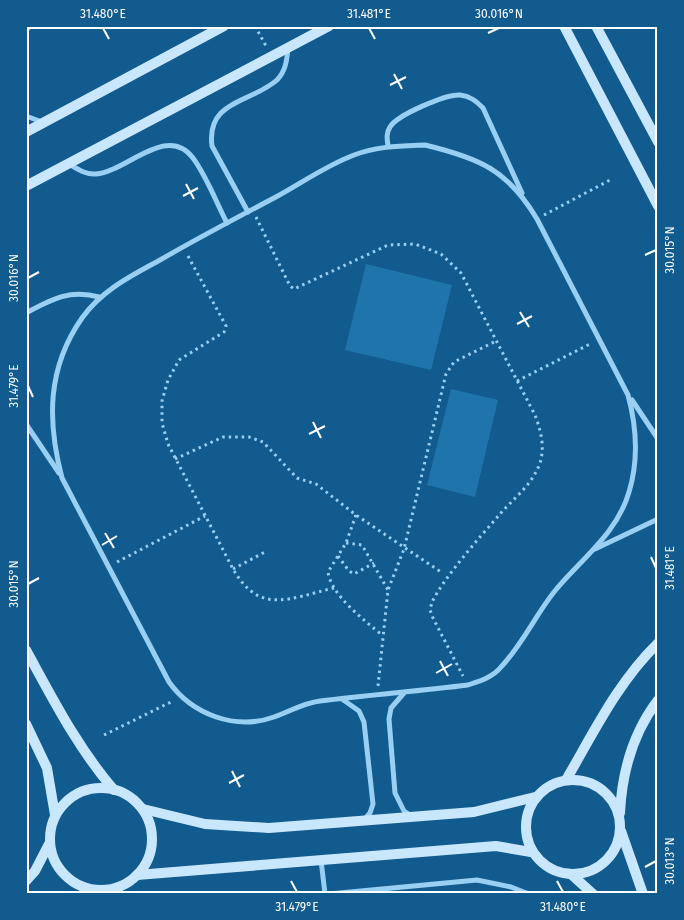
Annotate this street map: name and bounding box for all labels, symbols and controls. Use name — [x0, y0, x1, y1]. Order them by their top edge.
text: 31.480°E — [80, 7, 126, 21]
text: 31.481°E — [347, 7, 391, 21]
text: 30.016°N — [475, 7, 523, 21]
text: 30.015°N — [663, 226, 677, 274]
text: 30.016°N — [7, 254, 21, 302]
text: 31.479°E — [7, 364, 21, 408]
text: 31.481°E — [663, 546, 677, 590]
text: 30.015°N — [7, 560, 21, 608]
text: 30.013°N — [663, 837, 677, 885]
text: 31.479°E — [275, 900, 319, 914]
text: 31.480°E — [540, 900, 586, 914]

